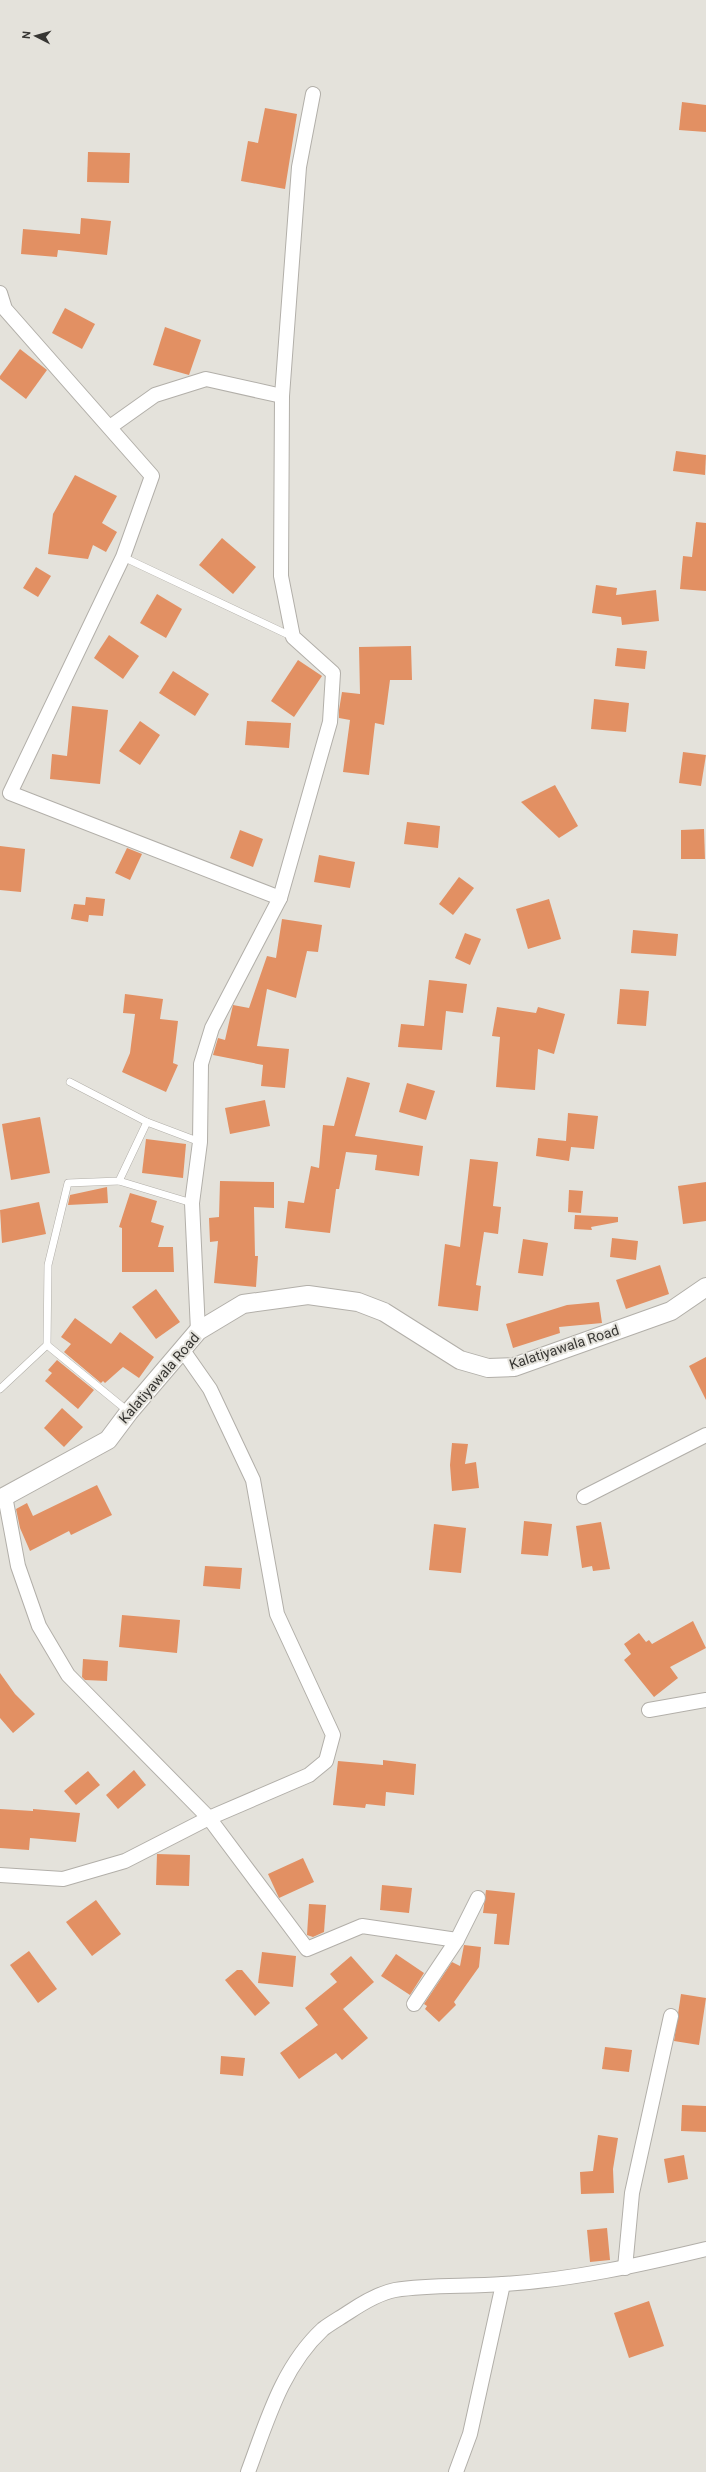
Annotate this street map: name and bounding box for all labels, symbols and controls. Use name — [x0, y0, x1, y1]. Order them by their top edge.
north arrow — [16, 16, 56, 56]
text: N — [20, 30, 33, 40]
street label: Kalatiyawala Road — [507, 1322, 621, 1372]
street label: Kalatiyawala Road — [115, 1330, 203, 1426]

